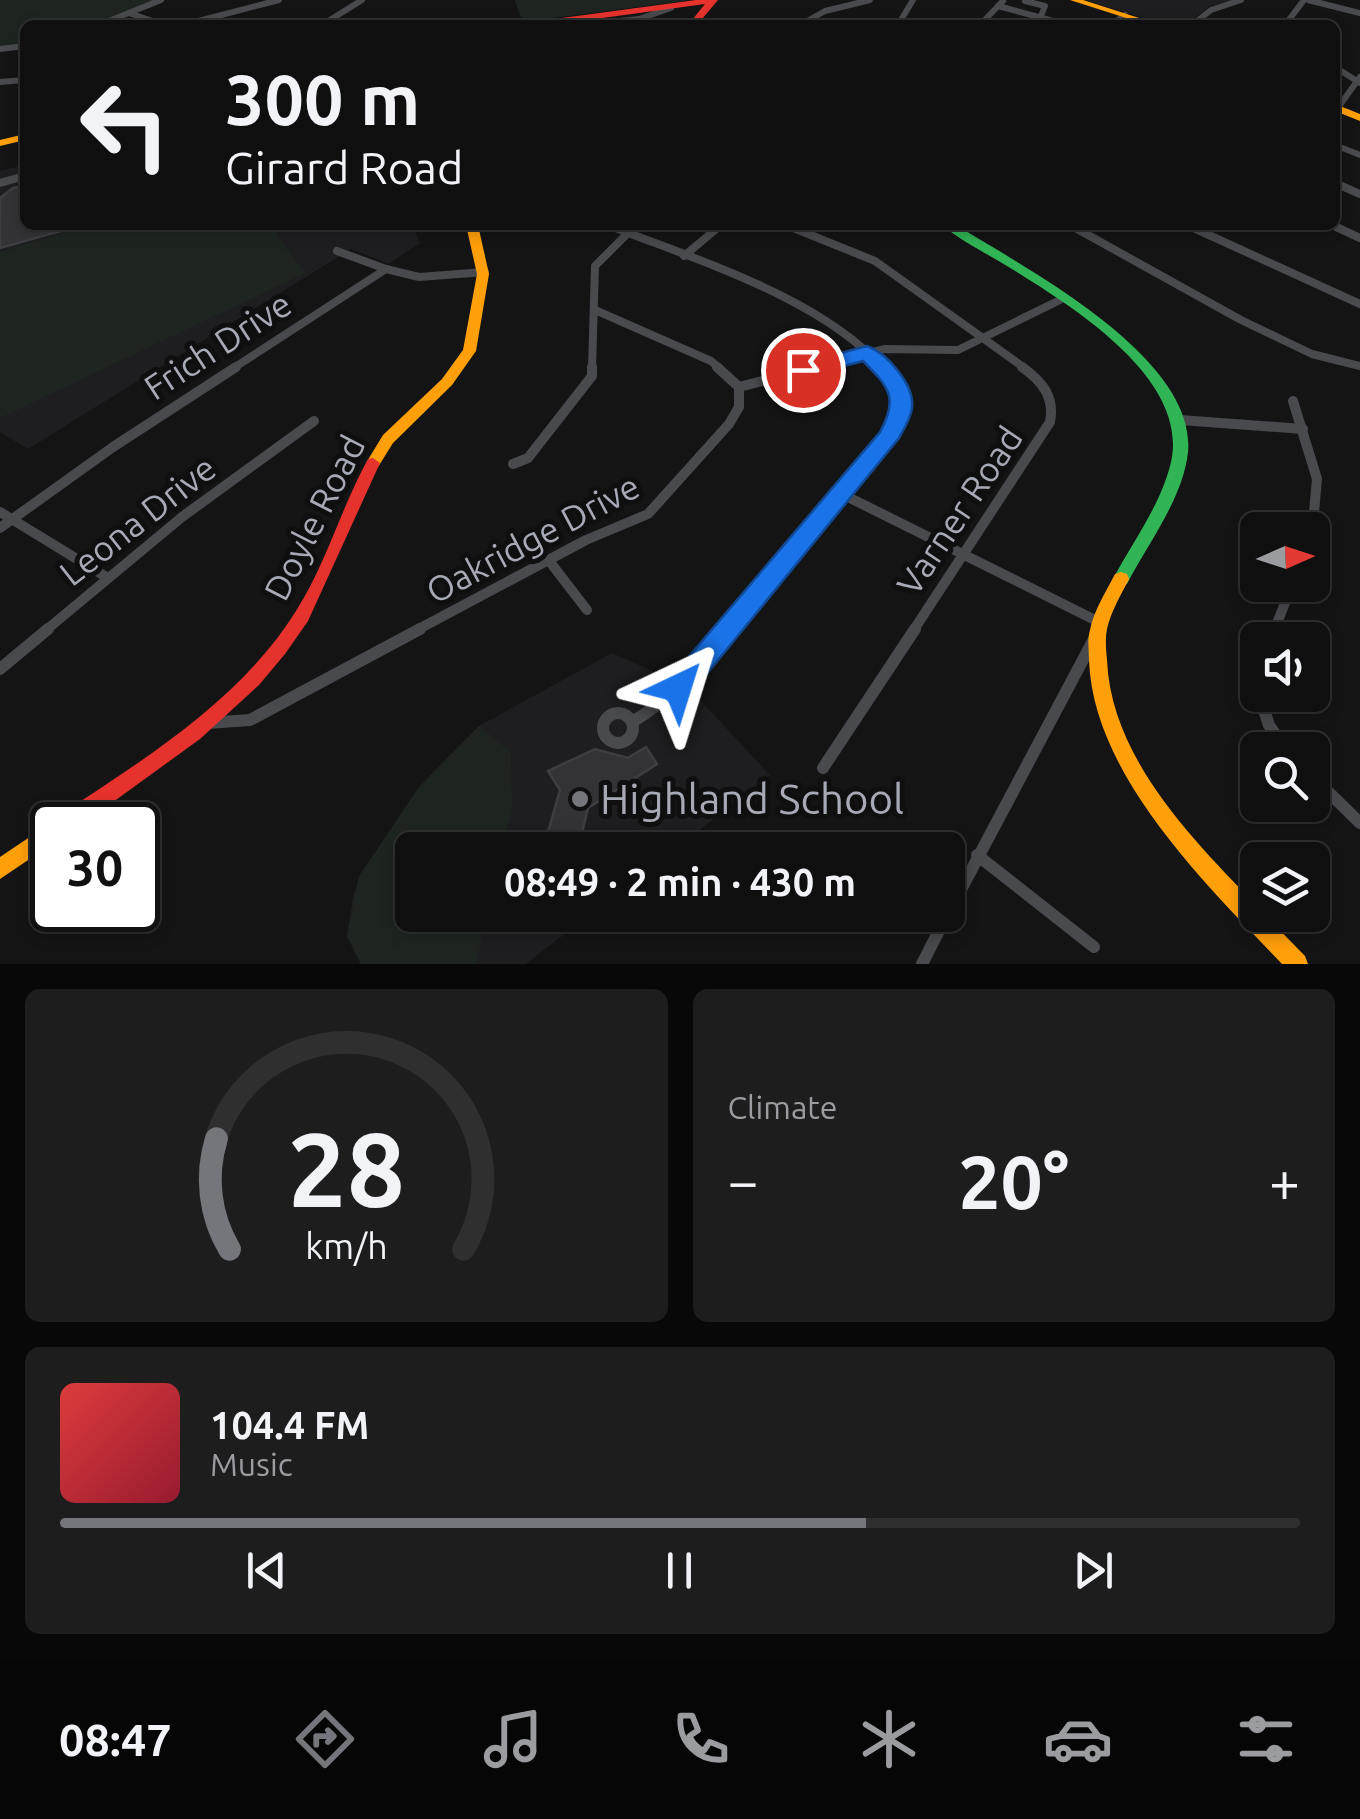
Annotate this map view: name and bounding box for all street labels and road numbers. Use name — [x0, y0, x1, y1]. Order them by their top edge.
street label: Frich Drive — [137, 283, 298, 407]
street label: Varner Road — [888, 419, 1030, 602]
street label: Doyle Road — [256, 429, 373, 606]
street label: Leona Drive — [52, 447, 223, 593]
street label: Oakridge Drive — [419, 465, 646, 611]

